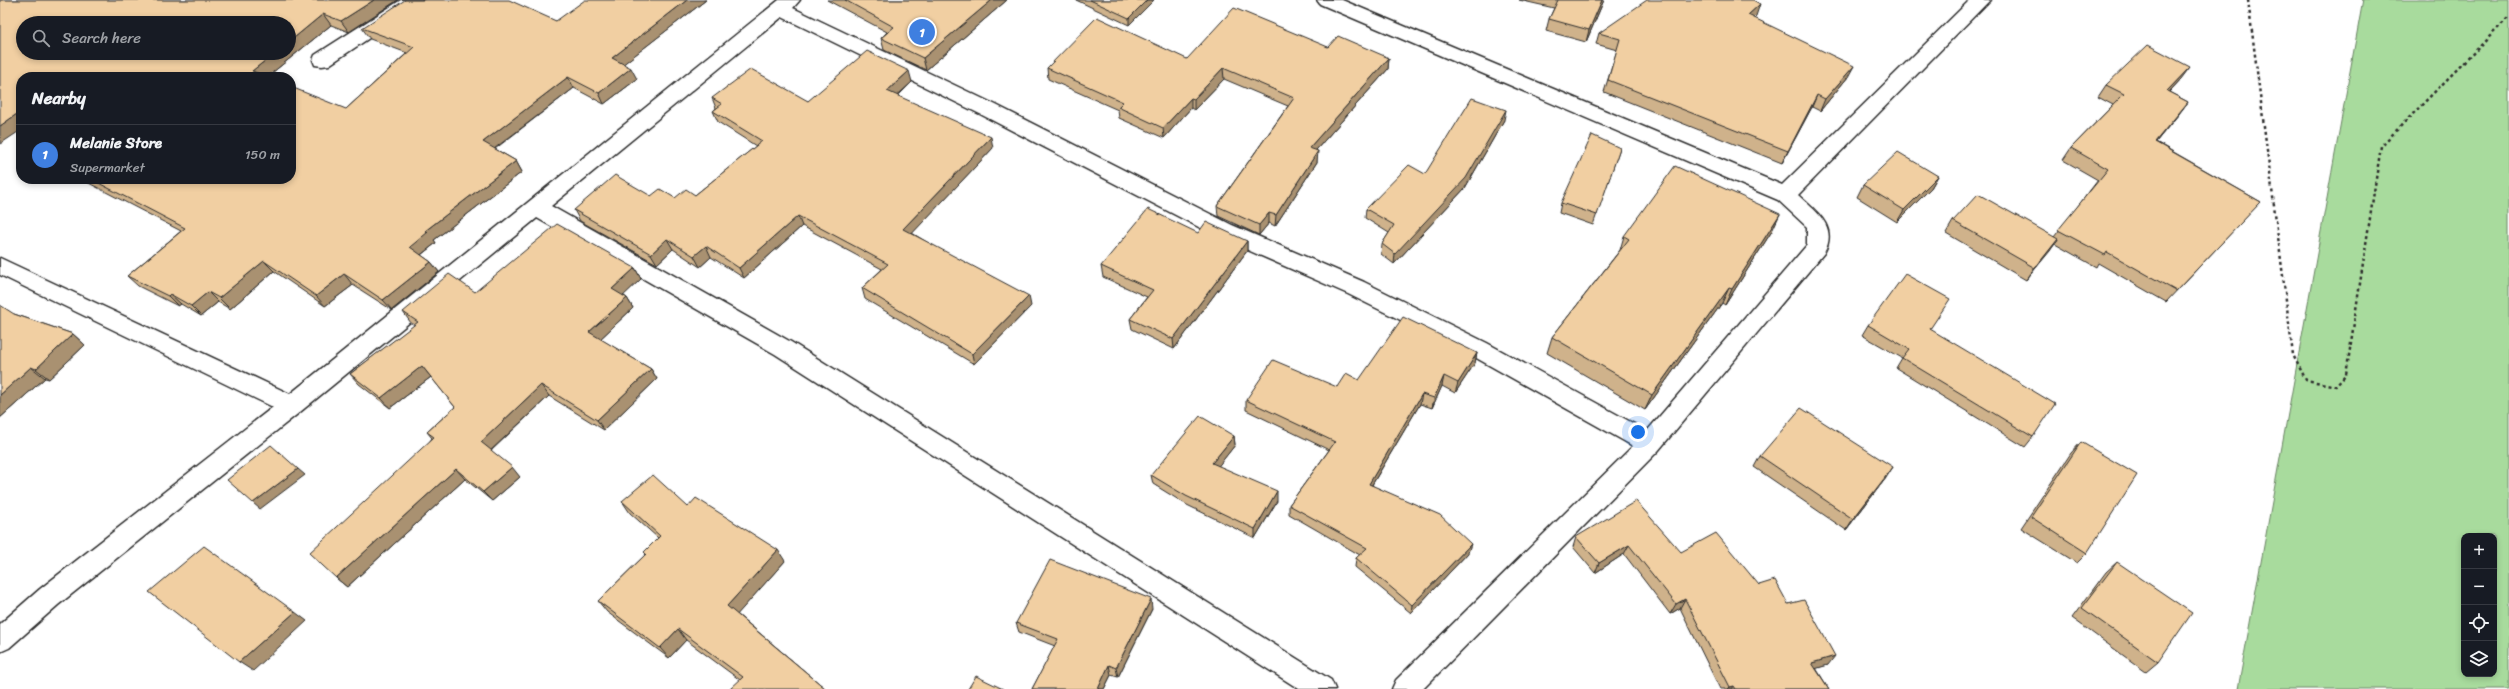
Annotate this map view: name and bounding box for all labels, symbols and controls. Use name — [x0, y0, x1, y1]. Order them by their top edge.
search box — [16, 16, 296, 60]
pin: 1 — [909, 17, 935, 47]
text: Search here — [62, 25, 141, 51]
icon: search — [30, 27, 52, 49]
text: Nearby — [32, 83, 86, 113]
text: Melanie Store — [70, 130, 162, 156]
text: 1 — [42, 143, 48, 166]
text: 150 m — [245, 143, 280, 166]
text: Supermarket — [70, 156, 145, 179]
your location — [1628, 422, 1648, 442]
map controls — [2461, 533, 2497, 677]
button: + — [2461, 533, 2497, 569]
button: − — [2461, 569, 2497, 605]
button: locate — [2461, 605, 2497, 641]
button: layers — [2461, 641, 2497, 677]

